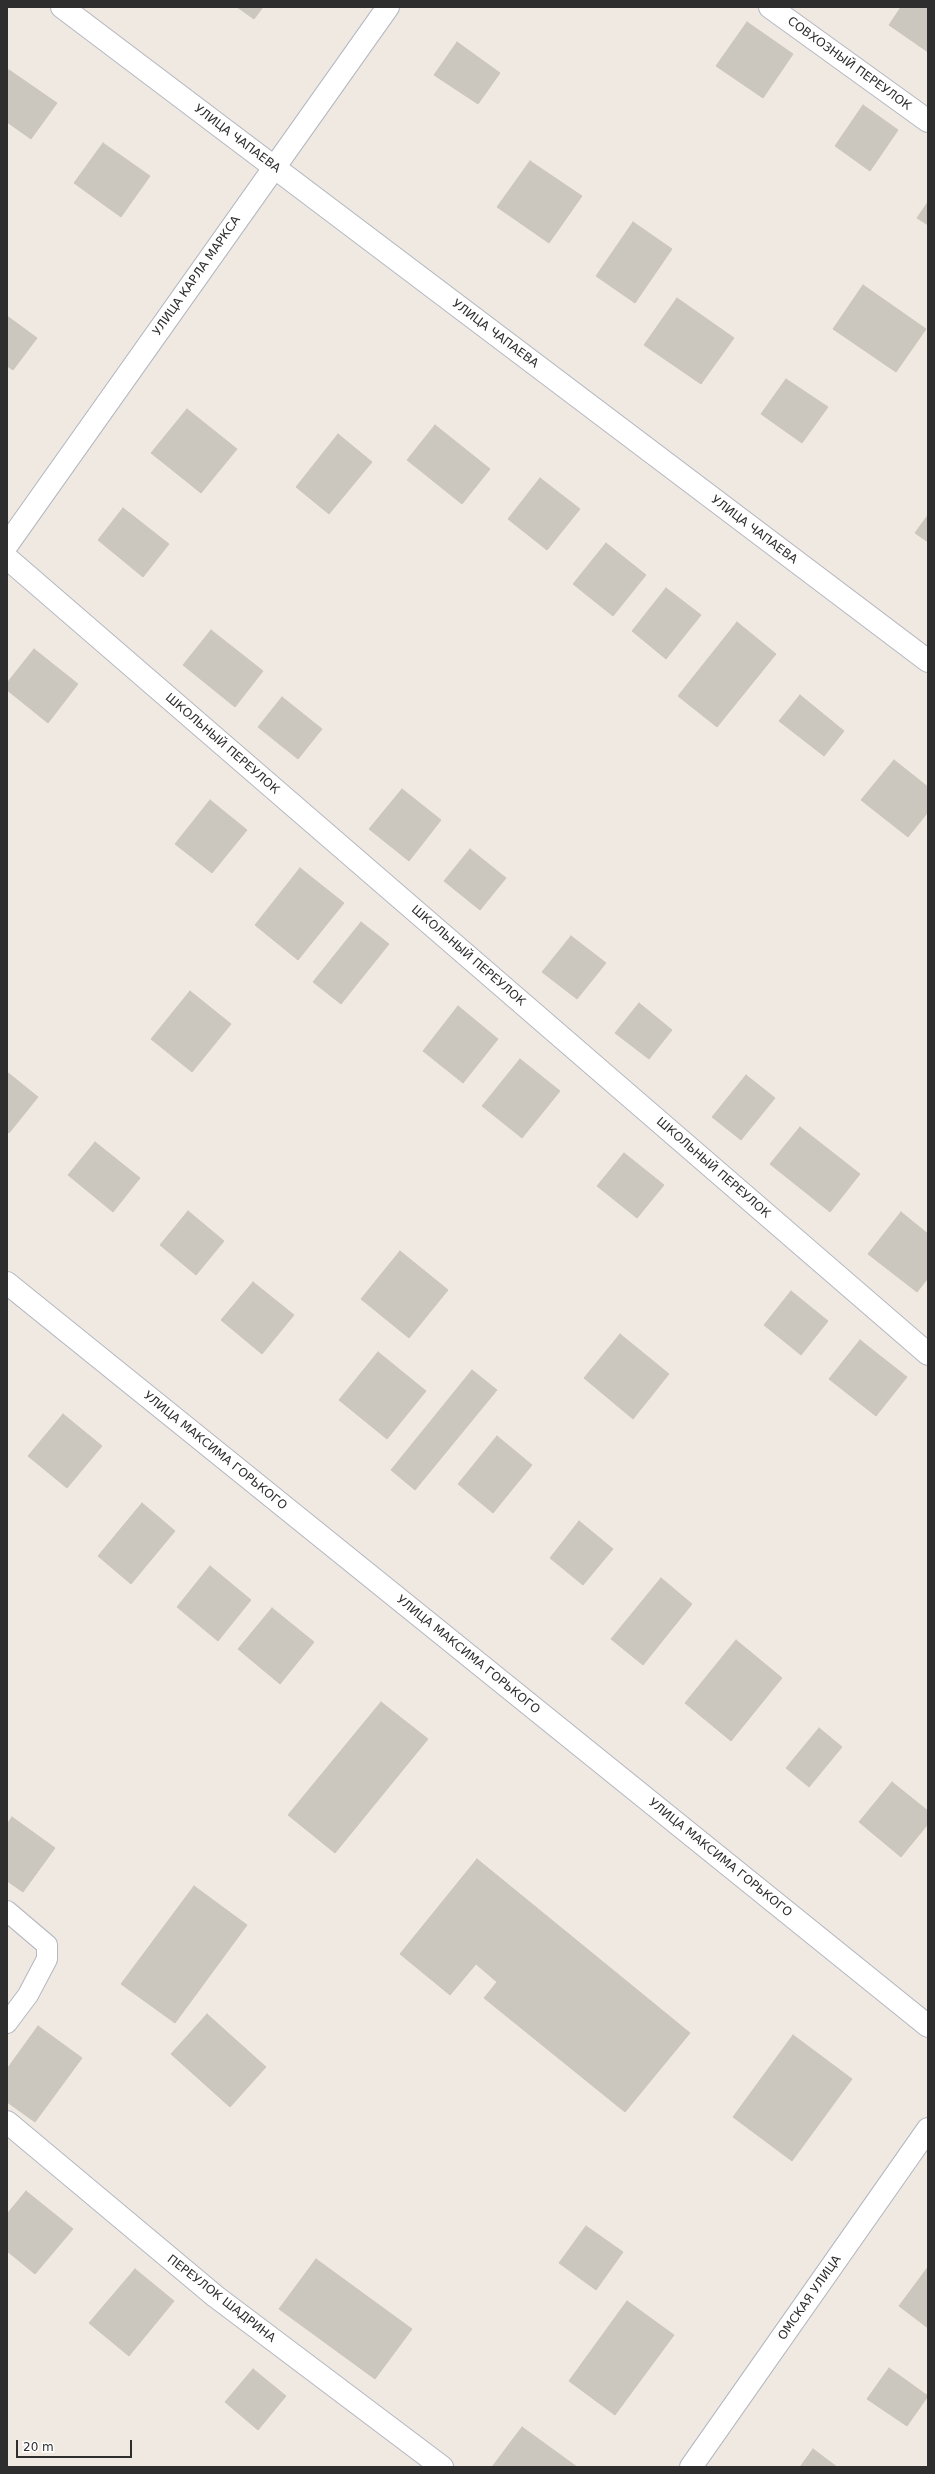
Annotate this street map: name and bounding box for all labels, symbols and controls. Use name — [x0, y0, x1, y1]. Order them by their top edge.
street label: СОВХОЗНЫЙ ПЕРЕУЛОК — [784, 14, 914, 114]
street label: УЛИЦА ЧАПАЕВА — [191, 102, 283, 176]
street label: УЛИЦА КАРЛА МАРКСА — [150, 213, 244, 339]
street label: УЛИЦА ЧАПАЕВА — [449, 297, 541, 371]
street label: УЛИЦА ЧАПАЕВА — [708, 493, 800, 567]
street label: ШКОЛЬНЫЙ ПЕРЕУЛОК — [162, 691, 282, 797]
street label: ШКОЛЬНЫЙ ПЕРЕУЛОК — [408, 903, 528, 1009]
street label: ШКОЛЬНЫЙ ПЕРЕУЛОК — [653, 1115, 773, 1221]
street label: УЛИЦА МАКСИМА ГОРЬКОГО — [140, 1389, 290, 1513]
street label: УЛИЦА МАКСИМА ГОРЬКОГО — [393, 1593, 543, 1717]
street label: УЛИЦА МАКСИМА ГОРЬКОГО — [645, 1796, 795, 1920]
street label: ПЕРЕУЛОК ШАДРИНА — [164, 2252, 278, 2346]
street label: ОМСКАЯ УЛИЦА — [775, 2253, 845, 2343]
scale bar — [18, 2432, 134, 2458]
text: 20 m — [23, 2440, 54, 2454]

